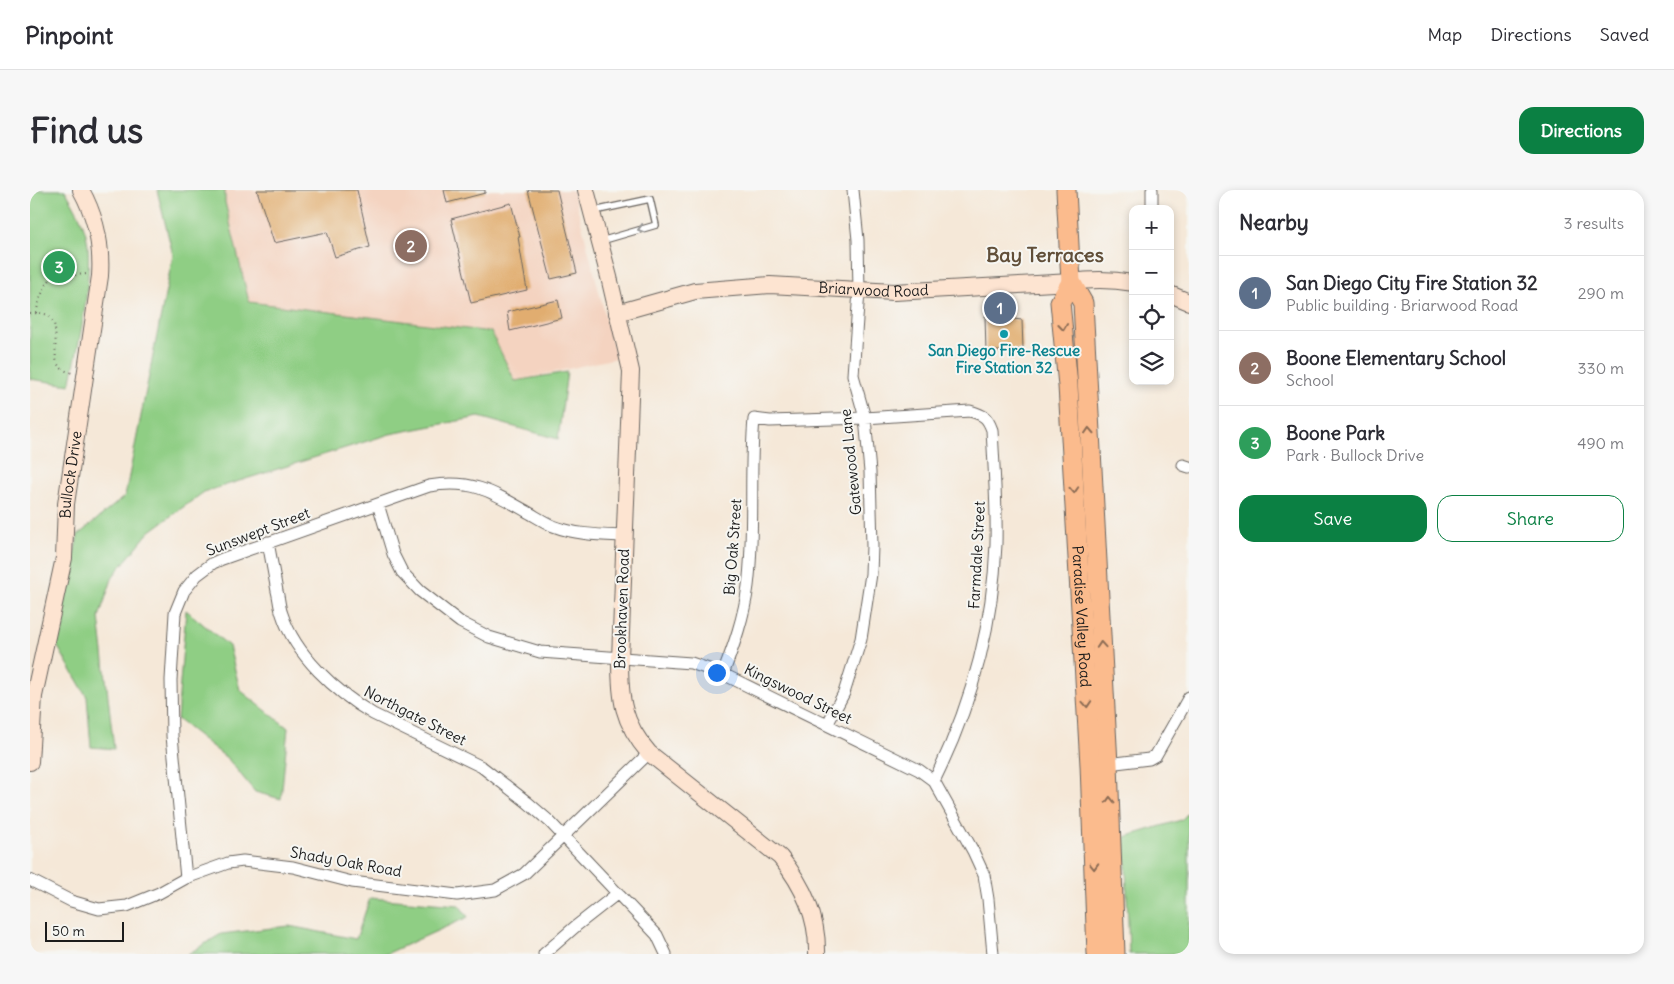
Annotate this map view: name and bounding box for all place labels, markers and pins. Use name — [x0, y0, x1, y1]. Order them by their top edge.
pin: 2 — [395, 227, 427, 265]
pin: 3 — [43, 248, 75, 286]
pin: 1 — [984, 289, 1016, 327]
marker: San Diego Fire-Rescue Fire Station 32 — [998, 328, 1010, 340]
place label: San Diego Fire-Rescue Fire Station 32 — [928, 341, 1080, 377]

